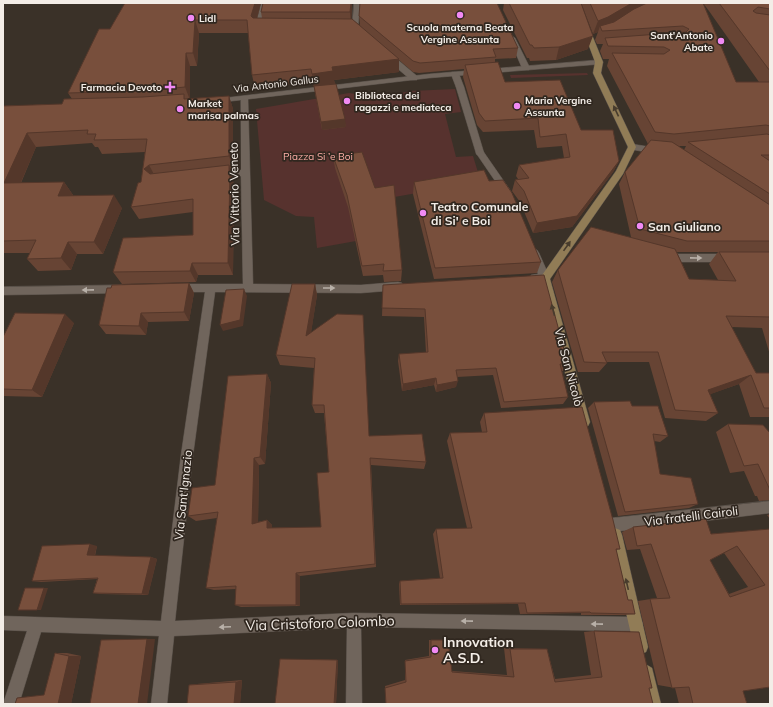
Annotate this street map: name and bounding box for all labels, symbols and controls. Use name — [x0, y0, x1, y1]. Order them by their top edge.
marker: Scuola materna Beata Vergine Assunta — [455, 10, 465, 20]
place label: Lidl — [199, 12, 216, 25]
marker: Lidl — [186, 13, 196, 23]
place label: Scuola materna Beata Vergine Assunta — [407, 21, 513, 46]
place label: Sant'Antonio Abate — [650, 29, 714, 54]
marker: Sant'Antonio Abate — [716, 36, 726, 46]
street label: Via Antonio Gallus — [233, 72, 319, 96]
place label: Farmacia Devoto — [81, 81, 162, 94]
marker: Farmacia Devoto — [165, 82, 175, 92]
place label: Biblioteca dei ragazzi e mediateca — [355, 89, 452, 114]
place label: Maria Vergine Assunta — [525, 94, 592, 119]
marker: Biblioteca dei ragazzi e mediateca — [342, 96, 352, 106]
place label: Market marisa palmas — [188, 97, 259, 122]
marker: Maria Vergine Assunta — [512, 101, 522, 111]
marker: Market marisa palmas — [175, 104, 185, 114]
one-way arrow — [613, 106, 619, 117]
street label: Via Vittorio Veneto — [226, 142, 242, 246]
park label: Piazza Si ’e Boi — [283, 150, 353, 163]
place label: Teatro Comunale di Si' e Boi — [431, 199, 529, 228]
marker: Teatro Comunale di Si' e Boi — [418, 208, 428, 218]
place label: San Giuliano — [648, 219, 721, 234]
marker: San Giuliano — [635, 221, 645, 231]
one-way arrow — [563, 240, 571, 251]
one-way arrow — [690, 255, 703, 261]
one-way arrow — [323, 285, 336, 291]
one-way arrow — [82, 286, 94, 293]
one-way arrow — [550, 303, 556, 316]
street label: Via San Nicolò — [551, 326, 587, 408]
street label: Via Sant'Ignazio — [171, 449, 195, 541]
street label: Via fratelli Cairoli — [643, 503, 739, 529]
one-way arrow — [623, 578, 629, 590]
street label: Via Cristoforo Colombo — [245, 611, 395, 635]
one-way arrow — [460, 618, 473, 624]
one-way arrow — [591, 620, 603, 627]
one-way arrow — [219, 623, 231, 630]
place label: Innovation A.S.D. — [443, 633, 514, 667]
marker: Innovation A.S.D. — [430, 645, 440, 655]

